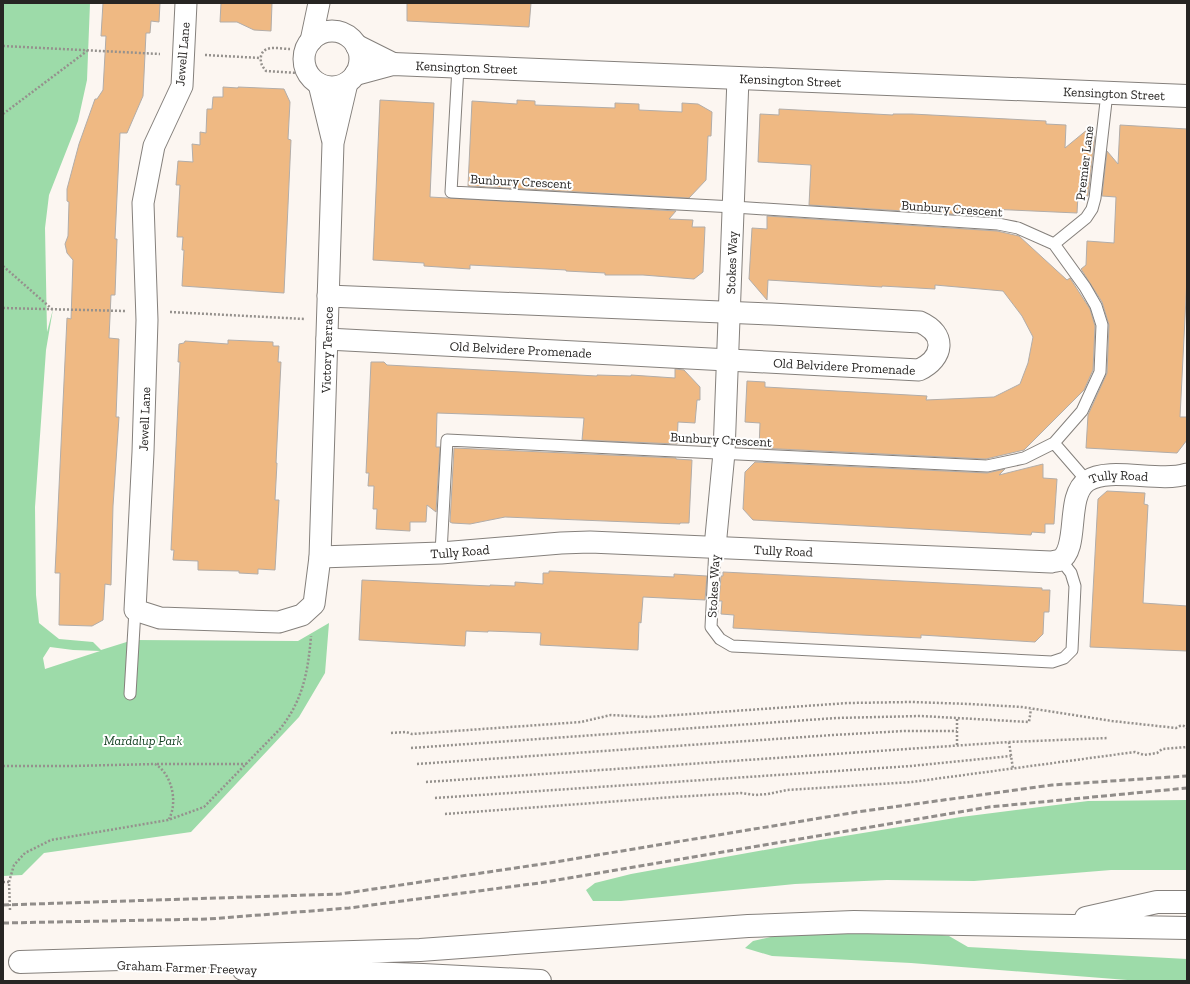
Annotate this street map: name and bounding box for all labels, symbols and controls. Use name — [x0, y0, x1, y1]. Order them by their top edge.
street label: Jewell Lane — [172, 21, 193, 87]
street label: Kensington Street — [415, 58, 518, 77]
street label: Kensington Street — [739, 71, 842, 90]
street label: Kensington Street — [1063, 84, 1165, 103]
street label: Premier Lane — [1072, 125, 1097, 201]
street label: Bunbury Crescent — [470, 171, 572, 192]
street label: Bunbury Crescent — [901, 197, 1003, 220]
street label: Stokes Way — [723, 230, 740, 295]
street label: Victory Terrace — [318, 306, 336, 394]
street label: Old Belvidere Promenade — [449, 338, 592, 361]
street label: Old Belvidere Promenade — [773, 355, 916, 378]
street label: Jewell Lane — [136, 387, 153, 451]
street label: Bunbury Crescent — [670, 429, 772, 450]
street label: Tully Road — [1087, 467, 1149, 487]
street label: Tully Road — [430, 542, 490, 561]
street label: Tully Road — [753, 542, 813, 560]
street label: Stokes Way — [704, 554, 723, 618]
park label: Mardalup Park — [104, 733, 182, 748]
street label: Graham Farmer Freeway — [117, 958, 258, 977]

